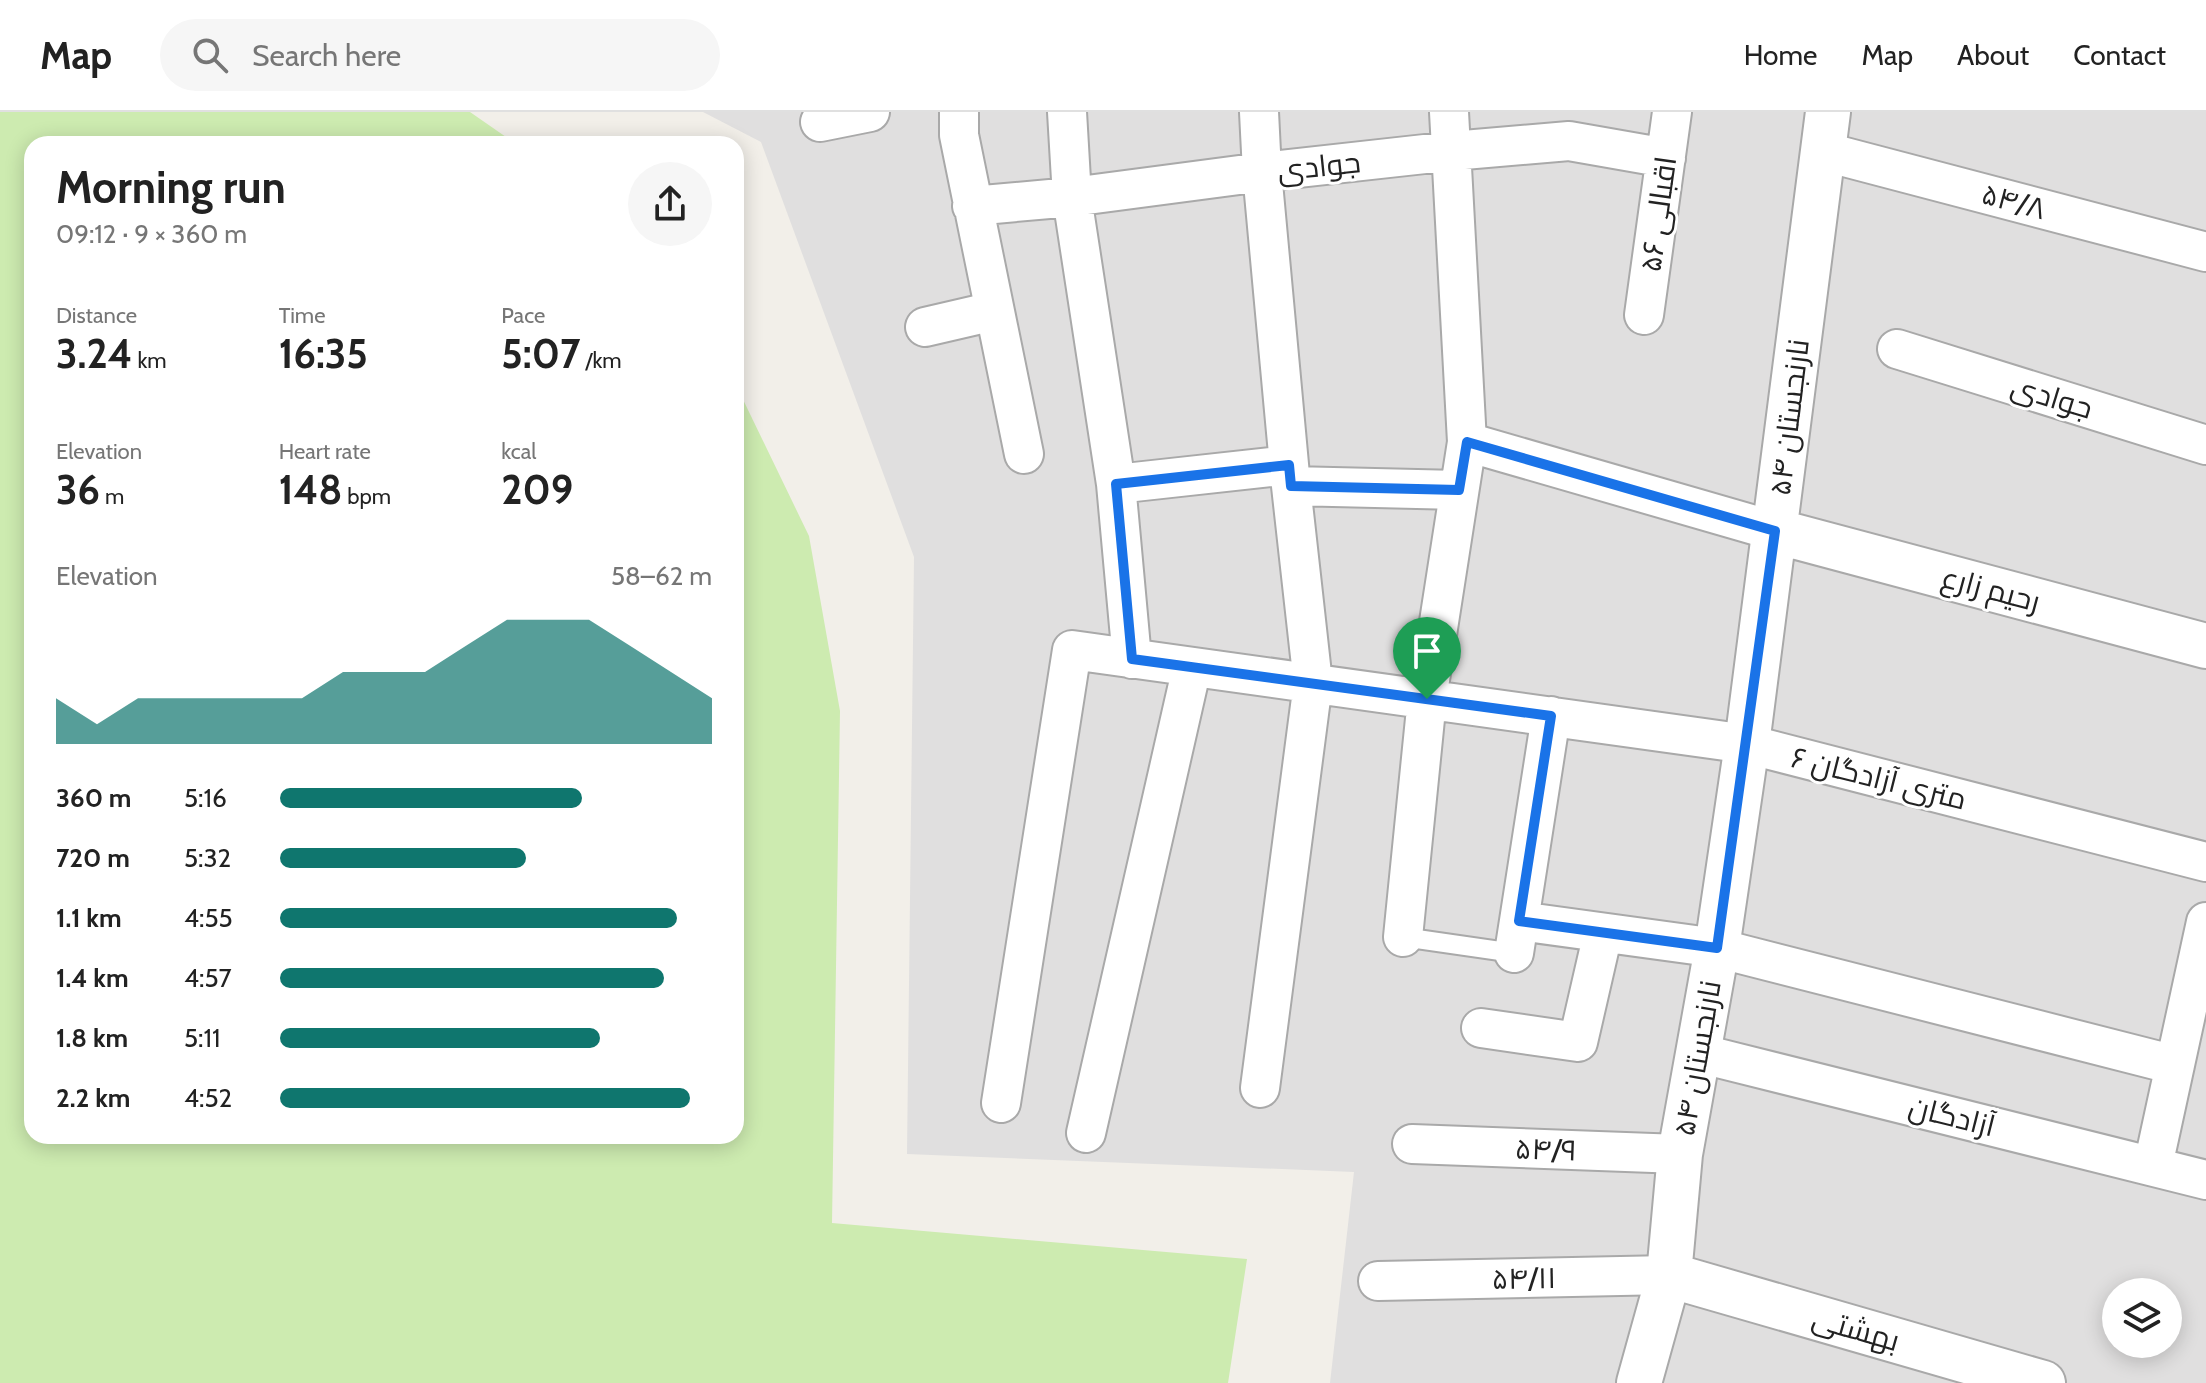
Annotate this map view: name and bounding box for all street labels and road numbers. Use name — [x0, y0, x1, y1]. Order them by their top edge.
street label: جوادی — [1276, 143, 1362, 189]
street label: اقبالی ۵۶ — [1632, 154, 1684, 274]
street label: ۵۴/۸ — [1978, 175, 2050, 227]
street label: نارنجستان ۵۴ — [1761, 337, 1817, 497]
street label: جوادی — [2007, 367, 2097, 427]
street label: رحیم زارع — [1937, 558, 2044, 622]
street label: ۶ متری آزادگان — [1787, 738, 1971, 818]
street label: نارنجستان ۵۴ — [1665, 977, 1729, 1139]
street label: آزادگان — [1905, 1087, 1999, 1145]
street label: ۵۴/۹ — [1515, 1129, 1577, 1169]
street label: ۵۴/۱۱ — [1491, 1259, 1557, 1297]
street label: بهشتی — [1808, 1299, 1904, 1359]

